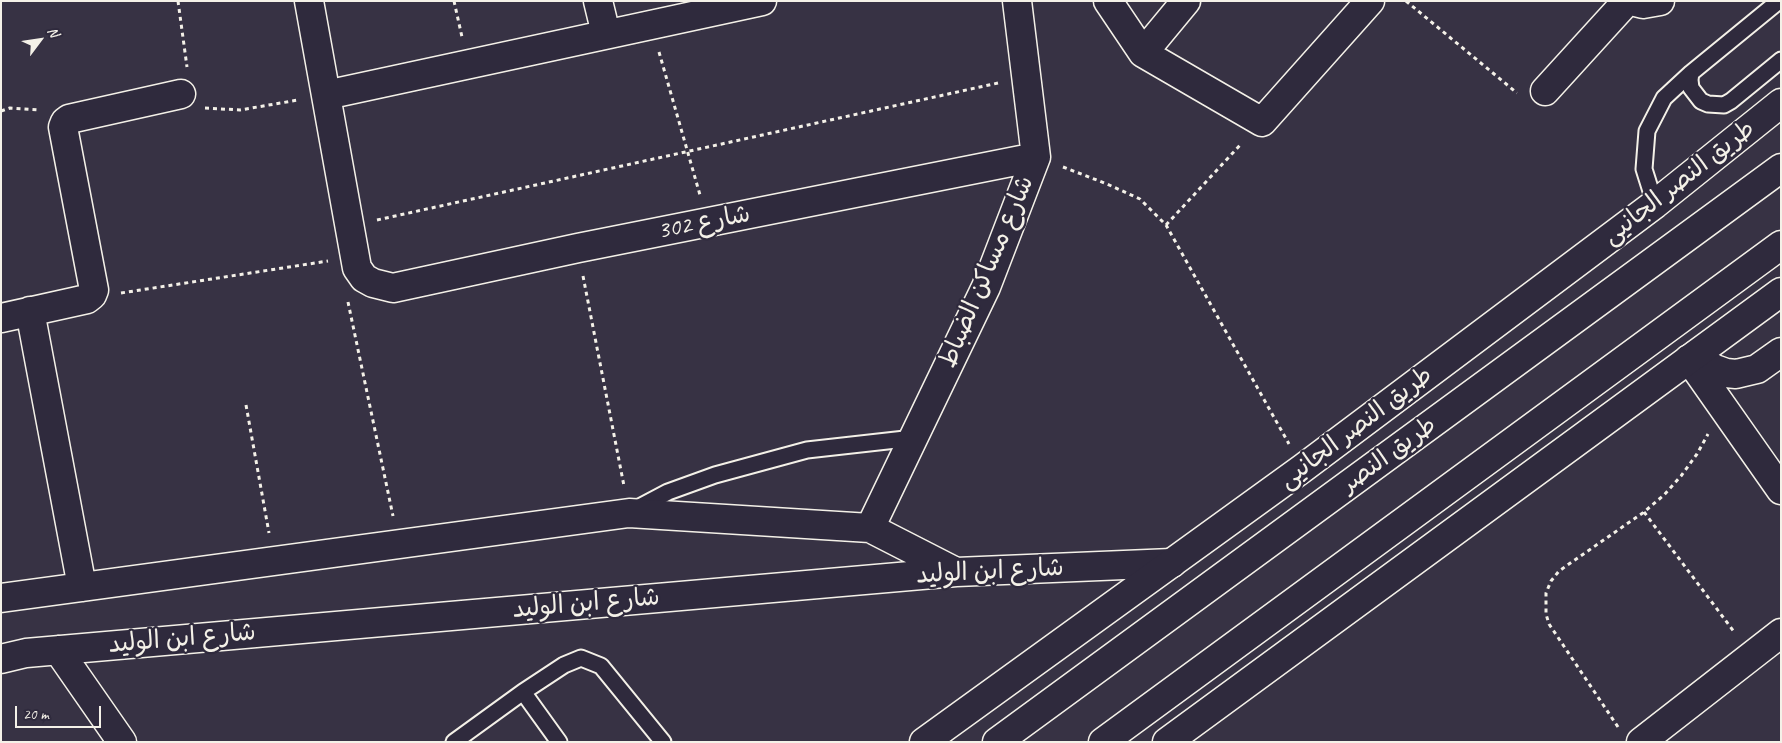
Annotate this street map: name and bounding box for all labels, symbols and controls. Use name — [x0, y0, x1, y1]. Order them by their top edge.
north arrow — [15, 15, 65, 65]
text: N — [44, 24, 63, 40]
street label: طريق النصر الجانيى — [1597, 114, 1761, 252]
street label: شارع مساكن الضباط — [933, 172, 1041, 372]
street label: شارع 302 — [655, 199, 753, 247]
street label: طريق النصر الجانيى — [1273, 360, 1439, 496]
street label: طريق النصر — [1335, 410, 1443, 500]
street label: شارع ابن الوليد — [915, 553, 1065, 591]
street label: شارع ابن الوليد — [511, 583, 661, 625]
street label: شارع ابن الوليد — [107, 618, 257, 660]
scale bar — [18, 696, 104, 728]
text: 20 m — [23, 705, 49, 724]

